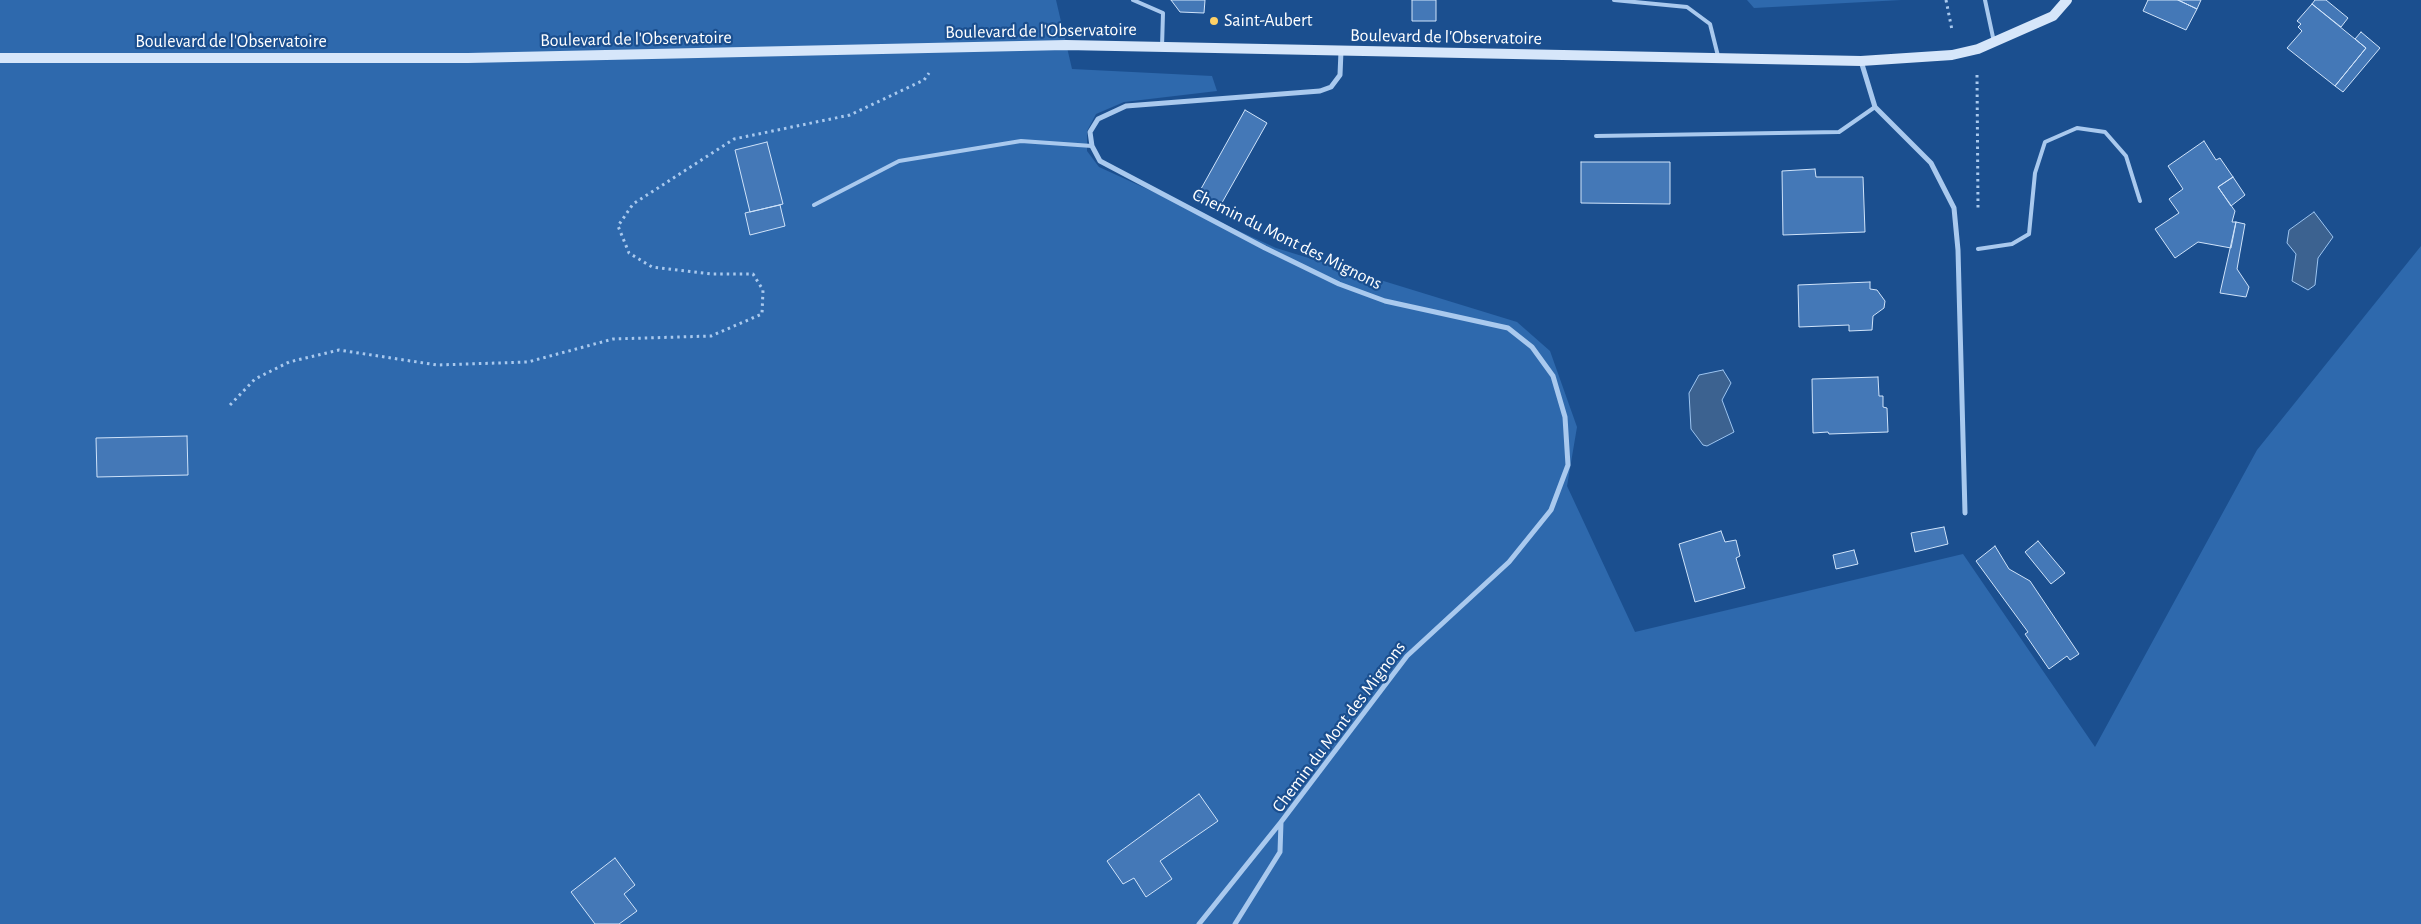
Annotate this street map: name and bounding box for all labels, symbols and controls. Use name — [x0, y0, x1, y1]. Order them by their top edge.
place label: Saint-Aubert — [1224, 10, 1313, 32]
marker: Saint-Aubert — [1208, 15, 1220, 27]
street label: Boulevard de l'Observatoire — [945, 19, 1137, 43]
street label: Boulevard de l'Observatoire — [1350, 25, 1542, 49]
street label: Boulevard de l'Observatoire — [540, 27, 732, 51]
street label: Boulevard de l'Observatoire — [135, 31, 327, 53]
street label: Chemin du Mont des Mignons — [1189, 184, 1385, 294]
street label: Chemin du Mont des Mignons — [1268, 637, 1410, 817]

